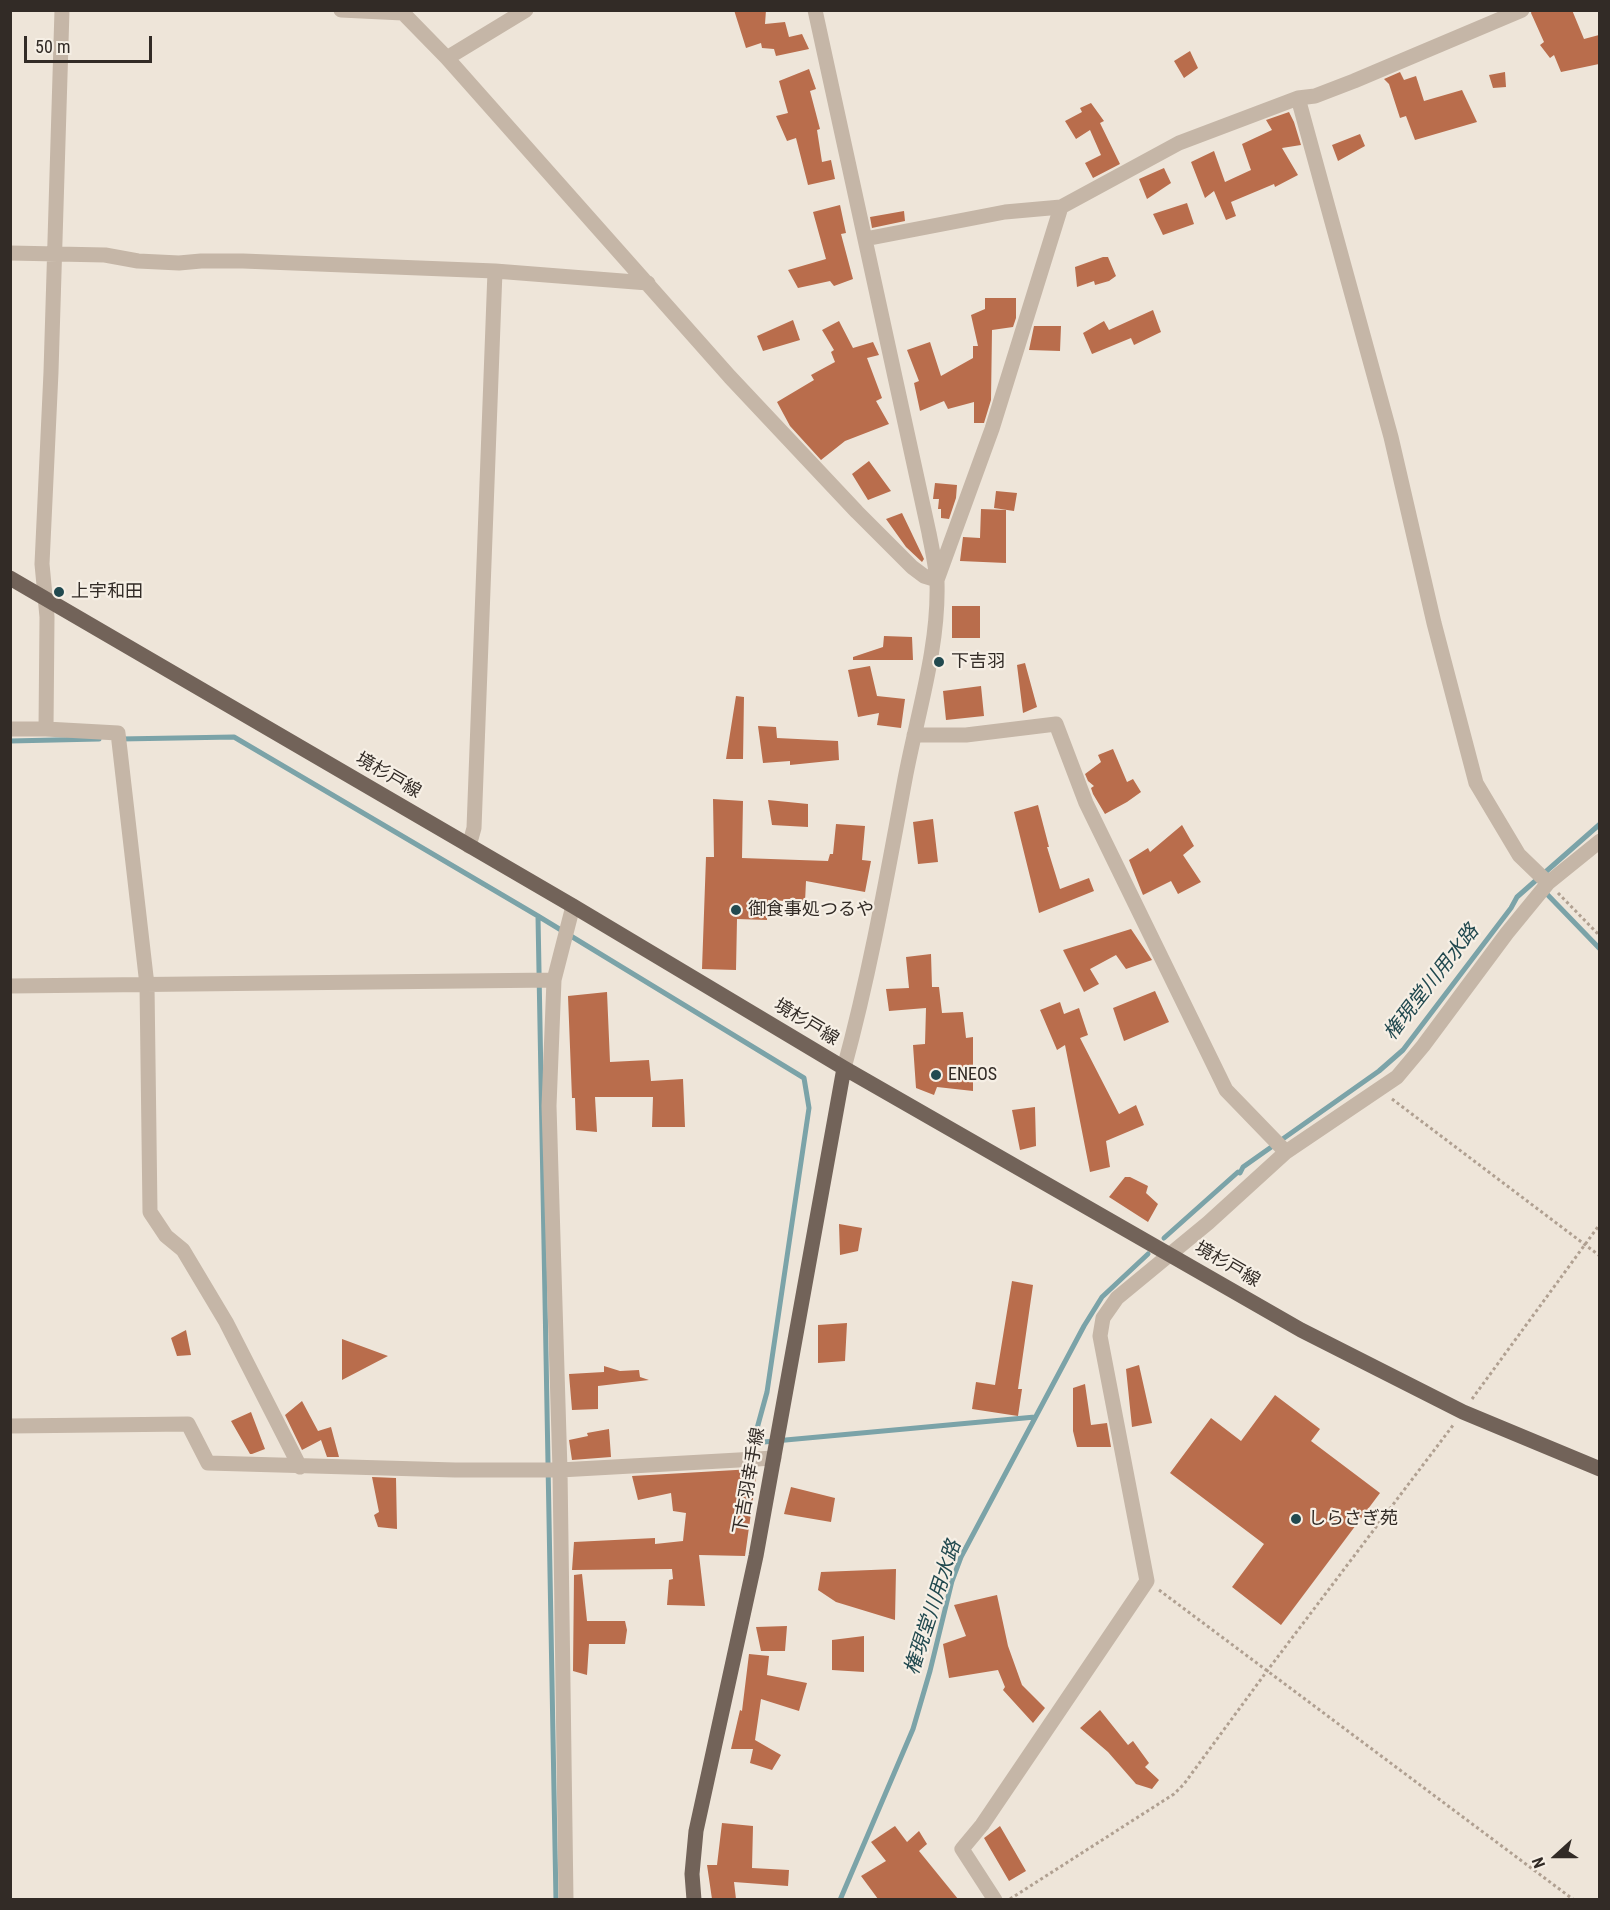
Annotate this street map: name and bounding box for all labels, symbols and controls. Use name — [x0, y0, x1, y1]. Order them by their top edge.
scale bar — [27, 24, 154, 62]
text: 50 m — [35, 36, 70, 57]
place label: 上宇和田 — [71, 581, 143, 603]
marker: 上宇和田 — [52, 585, 66, 599]
place label: 下吉羽 — [951, 651, 1005, 673]
marker: 下吉羽 — [932, 655, 946, 669]
street label: 境杉戸線 — [351, 749, 425, 803]
place label: 御食事処つるや — [748, 899, 874, 921]
marker: 御食事処つるや — [729, 903, 743, 917]
water label: 権現堂川用水路 — [1379, 920, 1485, 1046]
street label: 境杉戸線 — [770, 995, 842, 1051]
place label: ENEOS — [948, 1064, 997, 1086]
marker: ENEOS — [929, 1068, 943, 1082]
street label: 境杉戸線 — [1190, 1238, 1264, 1292]
street label: 下吉羽幸手線 — [730, 1426, 770, 1536]
place label: しらさぎ苑 — [1308, 1508, 1398, 1530]
marker: しらさぎ苑 — [1289, 1512, 1303, 1526]
water label: 権現堂川用水路 — [901, 1538, 967, 1678]
north arrow — [1526, 1826, 1586, 1886]
text: N — [1528, 1855, 1549, 1871]

